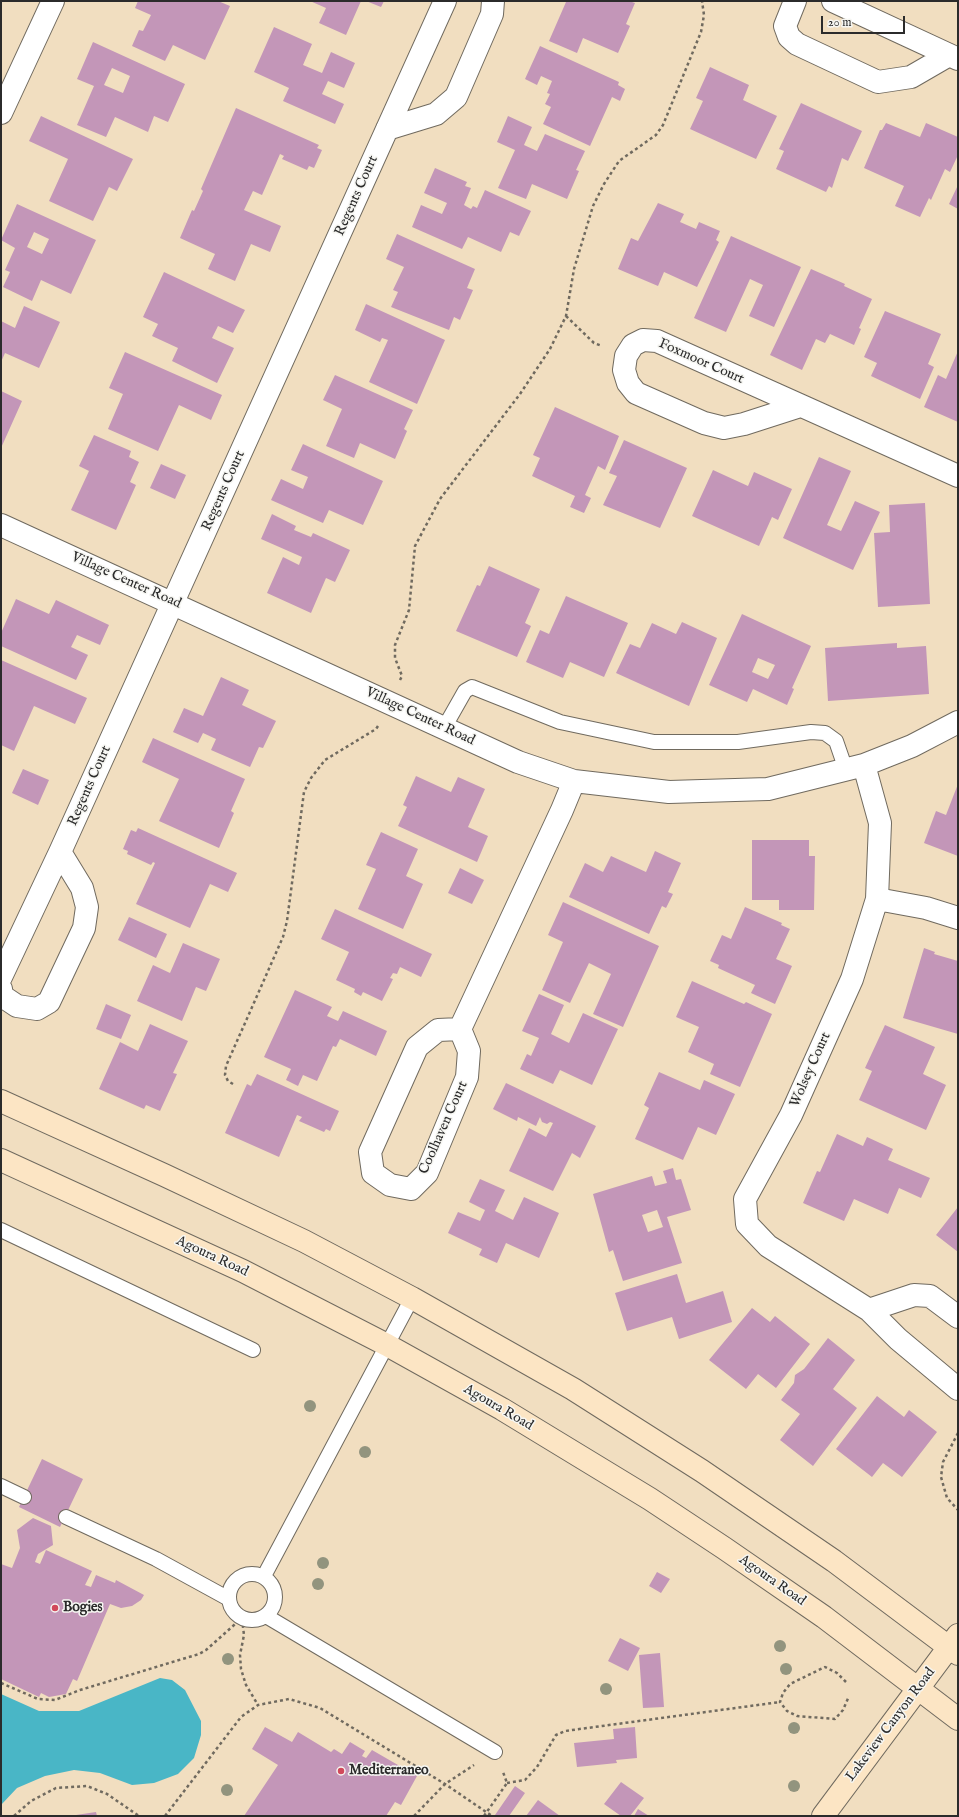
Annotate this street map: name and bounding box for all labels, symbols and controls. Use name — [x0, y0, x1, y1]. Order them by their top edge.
scale bar — [823, 8, 907, 34]
text: 20 m — [828, 15, 851, 30]
street label: Regents Court — [332, 153, 382, 239]
street label: Foxmoor Court — [656, 336, 746, 388]
street label: Regents Court — [199, 448, 249, 534]
street label: Village Center Road — [68, 549, 184, 613]
street label: Village Center Road — [363, 684, 477, 750]
street label: Regents Court — [65, 743, 115, 829]
street label: Wolsey Court — [787, 1030, 835, 1110]
street label: Coolhaven Court — [416, 1079, 472, 1177]
street label: Agoura Road — [173, 1233, 251, 1281]
street label: Agoura Road — [460, 1381, 536, 1435]
street label: Agoura Road — [735, 1552, 809, 1610]
place label: Bogies — [63, 1600, 102, 1616]
marker: Bogies — [50, 1603, 60, 1613]
street label: Lakeview Canyon Road — [843, 1665, 939, 1785]
place label: Mediterraneo — [349, 1763, 429, 1779]
marker: Mediterraneo — [336, 1766, 346, 1776]

